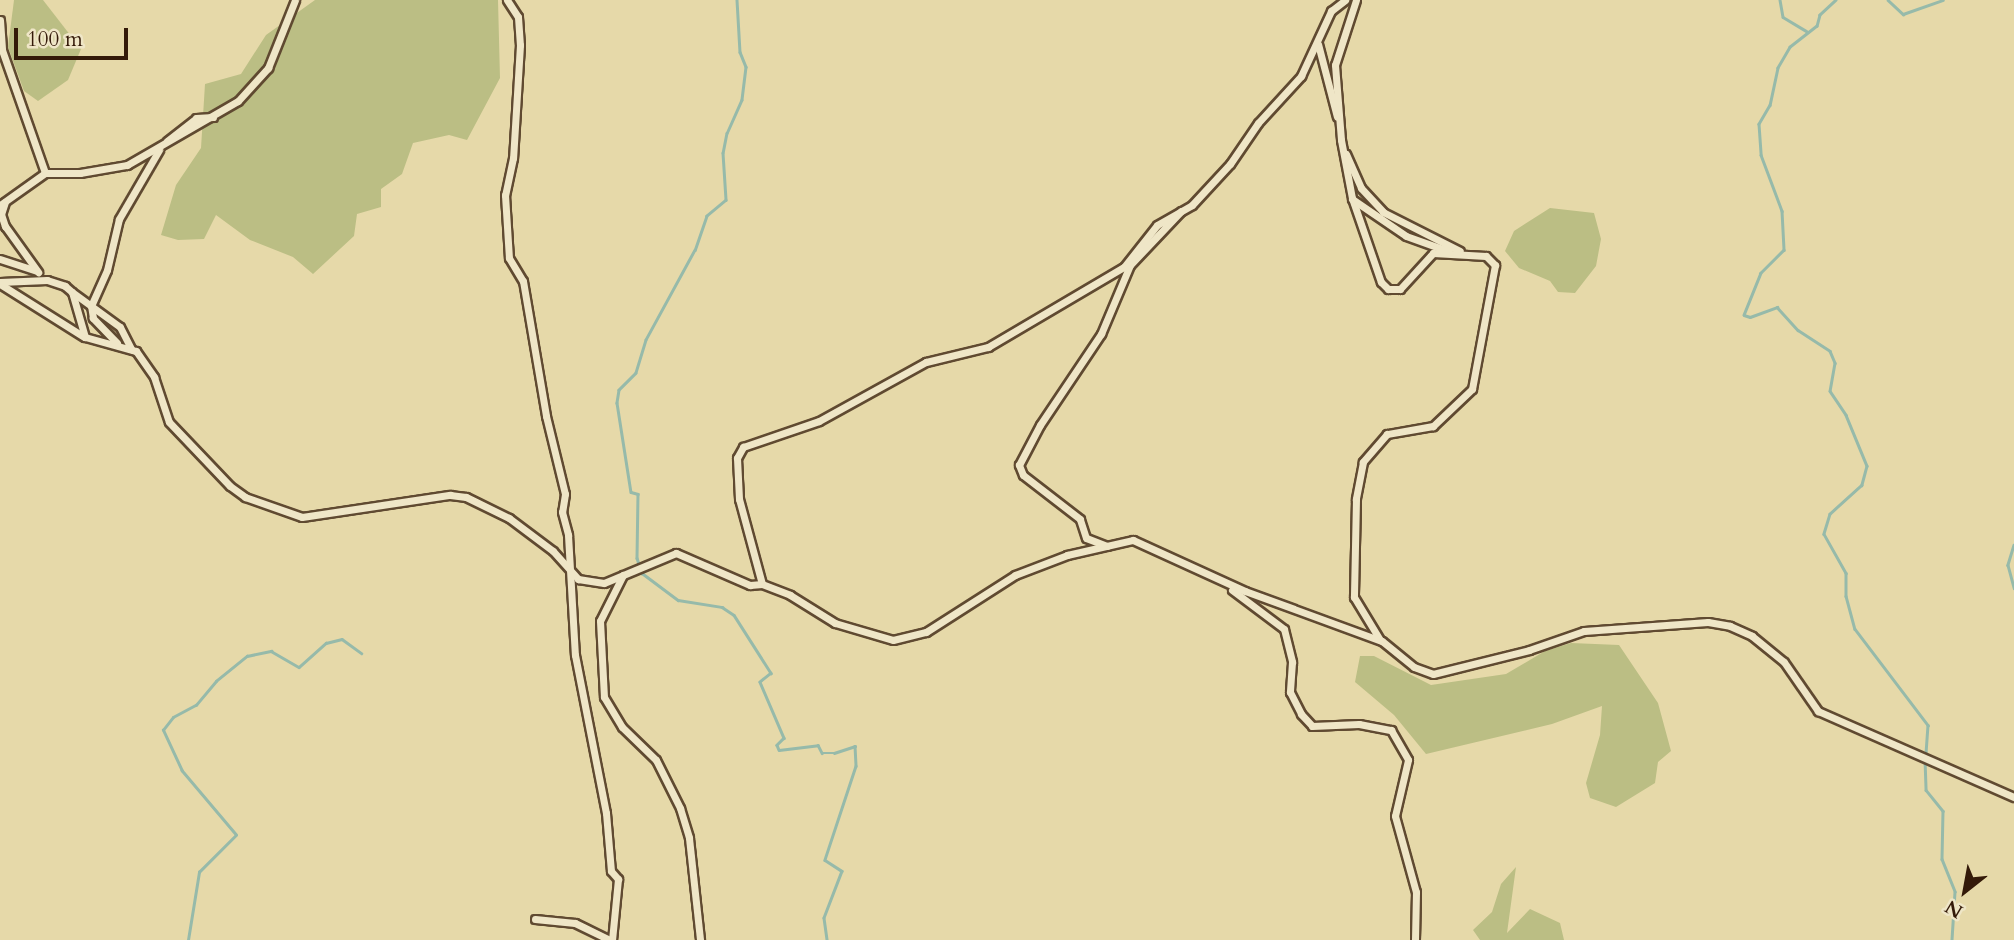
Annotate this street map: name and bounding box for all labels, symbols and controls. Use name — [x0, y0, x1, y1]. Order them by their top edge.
scale bar — [18, 14, 131, 58]
text: 100 m — [27, 25, 83, 54]
north arrow — [1930, 856, 2000, 926]
text: N — [1940, 894, 1968, 924]

